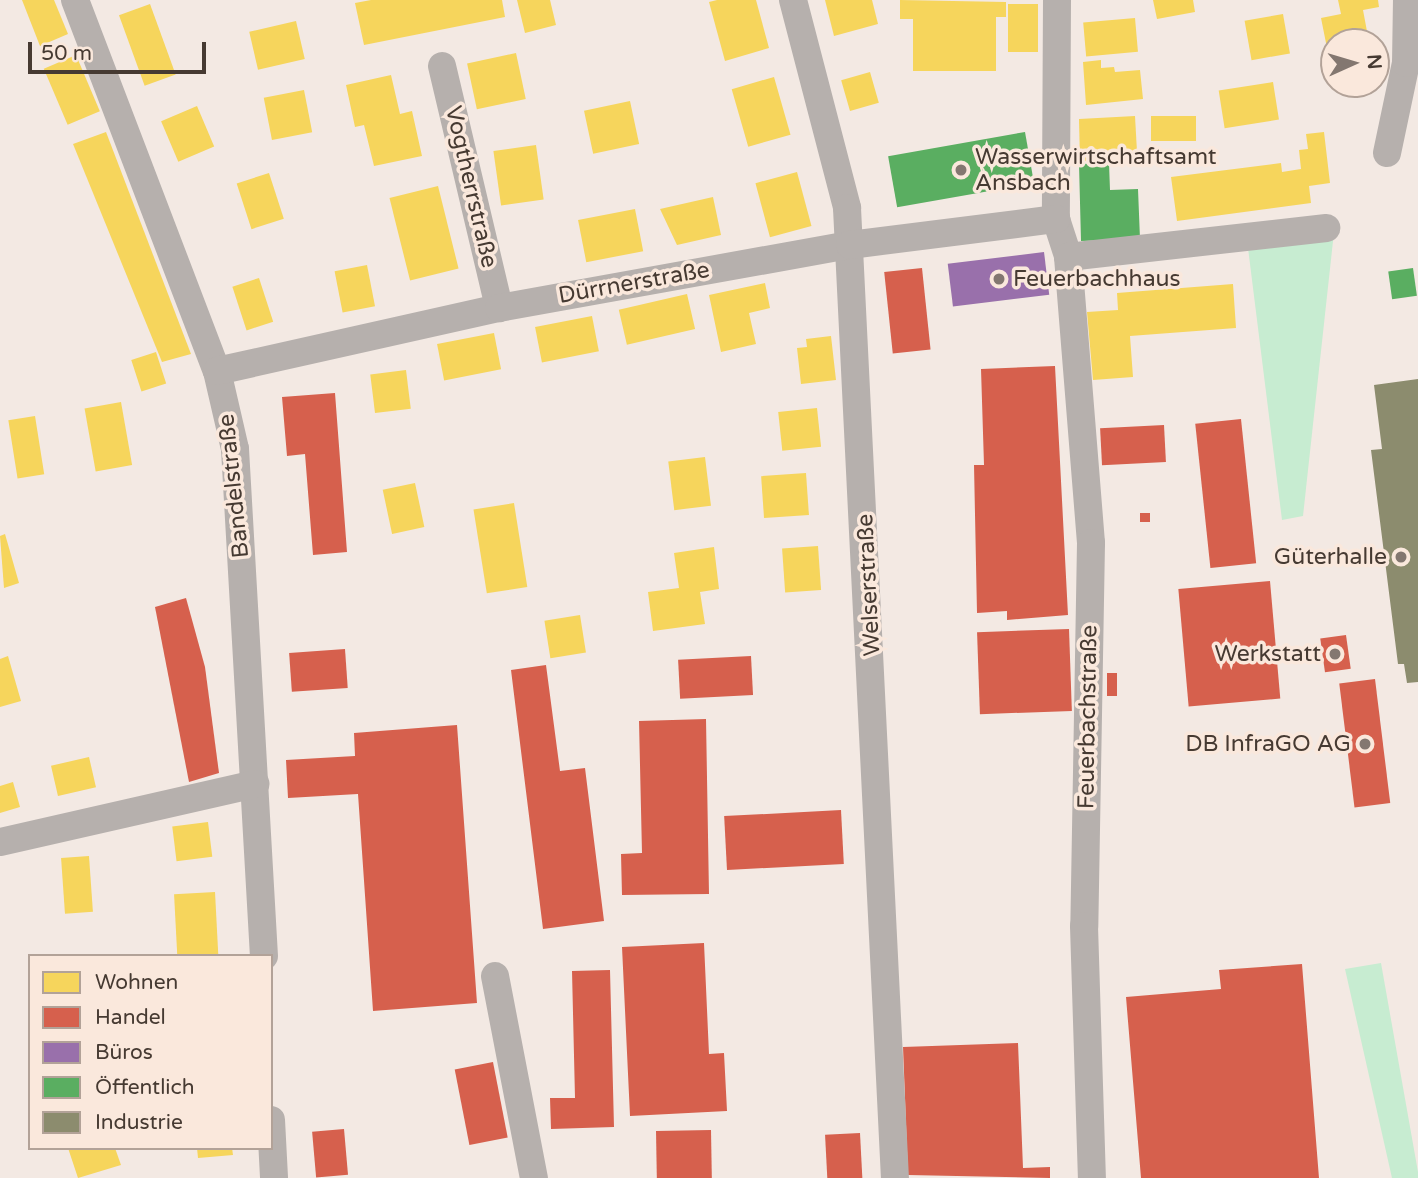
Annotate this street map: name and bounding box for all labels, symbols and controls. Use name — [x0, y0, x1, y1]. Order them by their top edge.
scale bar — [32, 28, 210, 72]
north arrow — [1320, 28, 1390, 98]
text: 50 m — [41, 41, 92, 66]
text: N — [1362, 53, 1385, 70]
street label: Vogtherrstraße — [439, 103, 503, 271]
place label: Wasserwirtschaftsamt Ansbach — [975, 143, 1217, 197]
marker: Wasserwirtschaftsamt Ansbach — [953, 162, 969, 178]
street label: Dürrnerstraße — [556, 256, 712, 310]
place label: Feuerbachhaus — [1013, 265, 1181, 293]
marker: Feuerbachhaus — [991, 271, 1007, 287]
street label: Bandelstraße — [213, 413, 255, 559]
street label: Welserstraße — [851, 513, 887, 657]
place label: Güterhalle — [1274, 543, 1387, 571]
marker: Güterhalle — [1393, 549, 1409, 565]
street label: Feuerbachstraße — [1073, 625, 1103, 809]
place label: Werkstatt — [1215, 640, 1321, 668]
marker: Werkstatt — [1327, 646, 1343, 662]
place label: DB InfraGO AG — [1185, 730, 1351, 758]
marker: DB InfraGO AG — [1357, 736, 1373, 752]
legend — [28, 954, 273, 1150]
text: Wohnen — [95, 970, 178, 995]
text: Handel — [95, 1005, 166, 1030]
text: Büros — [95, 1040, 153, 1065]
text: Öffentlich — [95, 1075, 195, 1100]
text: Industrie — [95, 1110, 183, 1135]

